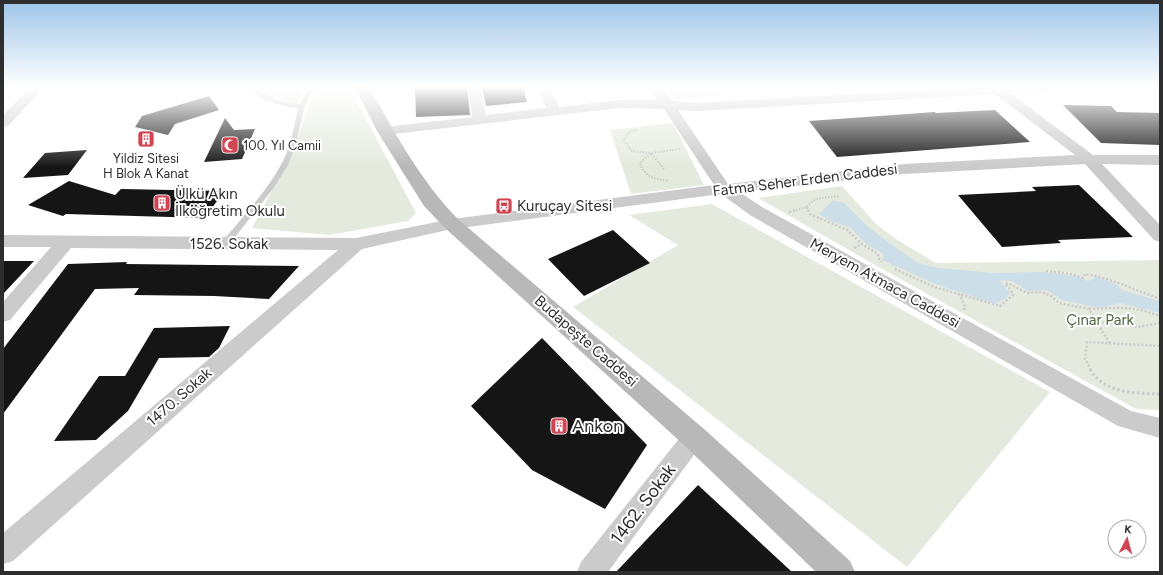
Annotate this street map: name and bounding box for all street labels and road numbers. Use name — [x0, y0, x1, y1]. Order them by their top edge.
street label: Fatma Seher Erden Caddesi — [712, 160, 898, 200]
street label: Meryem Atmaca Caddesi — [807, 234, 963, 332]
street label: 1526. Sokak — [190, 235, 269, 253]
street label: Budapeşte Caddesi — [531, 291, 641, 391]
street label: 1470. Sokak — [143, 364, 216, 430]
street label: 1462. Sokak — [606, 459, 681, 549]

